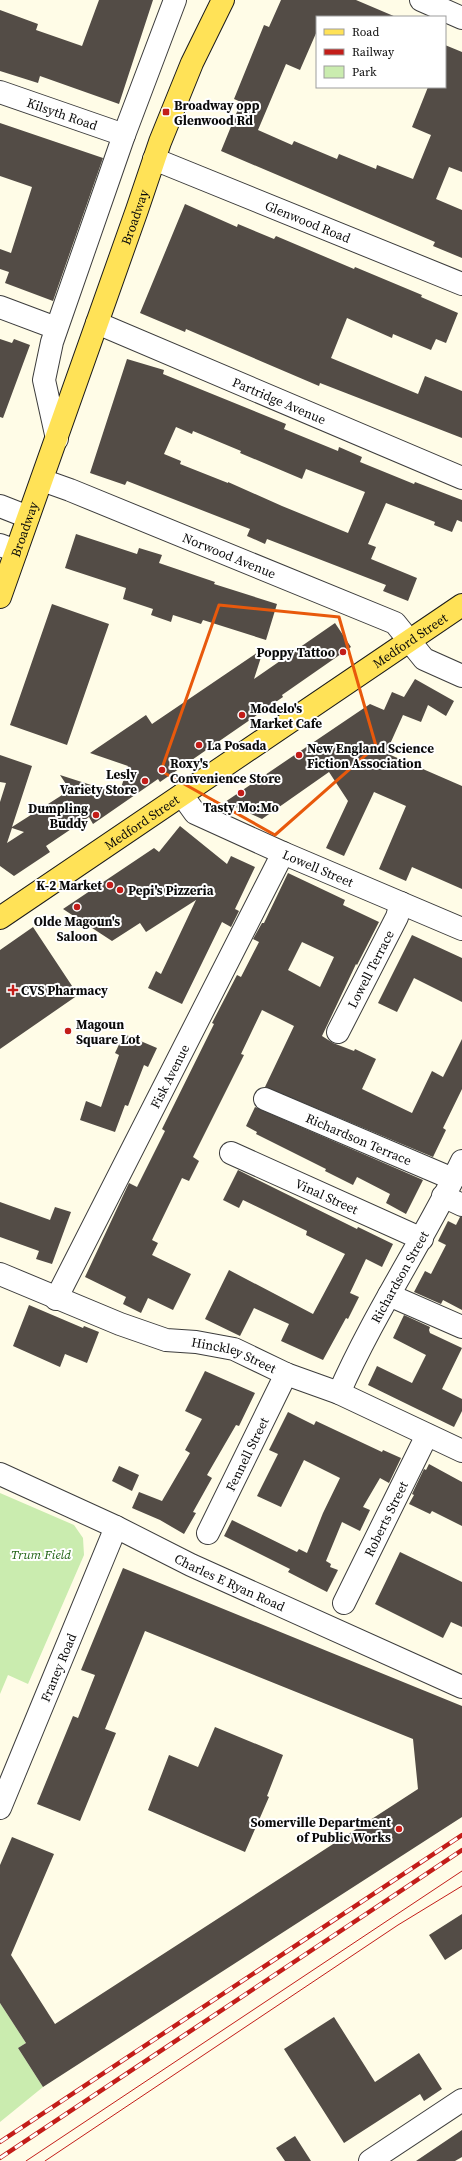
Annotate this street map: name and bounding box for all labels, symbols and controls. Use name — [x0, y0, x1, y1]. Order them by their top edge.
legend — [316, 16, 446, 88]
text: Road — [352, 24, 379, 40]
text: Railway — [352, 44, 395, 60]
text: Park — [352, 64, 377, 80]
street label: Kilsyth Road — [25, 94, 100, 134]
place label: Broadway opp Glenwood Rd — [174, 97, 259, 129]
marker: Broadway opp Glenwood Rd — [161, 107, 171, 117]
street label: Broadway — [117, 187, 152, 247]
street label: Glenwood Road — [263, 196, 354, 247]
street label: Partridge Avenue — [230, 373, 329, 428]
street label: Broadway — [6, 499, 42, 559]
street label: Norwood Avenue — [180, 529, 279, 582]
street label: Medford Street — [369, 609, 451, 672]
place label: Poppy Tattoo — [256, 644, 335, 661]
marker: Poppy Tattoo — [338, 647, 348, 657]
place label: Modelo's Market Cafe — [250, 700, 322, 732]
marker: Modelo's Market Cafe — [237, 710, 247, 720]
place label: La Posada — [207, 737, 267, 754]
marker: La Posada — [194, 740, 204, 750]
place label: New England Science Fiction Association — [307, 740, 434, 772]
marker: New England Science Fiction Association — [294, 750, 304, 760]
place label: Roxy's Convenience Store — [170, 755, 281, 787]
marker: Roxy's Convenience Store — [157, 765, 167, 775]
place label: Lesly Variety Store — [60, 766, 137, 798]
marker: Lesly Variety Store — [140, 776, 150, 786]
marker: Tasty Mo:Mo — [236, 788, 246, 798]
street label: Medford Street — [101, 790, 183, 853]
place label: Tasty Mo:Mo — [203, 799, 279, 816]
place label: Dumpling Buddy — [28, 800, 88, 832]
marker: Dumpling Buddy — [91, 810, 101, 820]
street label: Lowell Street — [280, 845, 357, 891]
place label: K-2 Market — [36, 877, 102, 894]
marker: K-2 Market — [105, 880, 115, 890]
place label: Pepi's Pizzeria — [128, 882, 214, 899]
marker: Pepi's Pizzeria — [115, 885, 125, 895]
marker: Olde Magoun's Saloon — [72, 902, 82, 912]
place label: Olde Magoun's Saloon — [34, 913, 120, 945]
street label: Lowell Terrace — [343, 927, 398, 1011]
place label: CVS Pharmacy — [21, 982, 108, 999]
marker: CVS Pharmacy — [8, 985, 18, 995]
place label: Magoun Square Lot — [76, 1016, 141, 1048]
marker: Magoun Square Lot — [63, 1026, 73, 1036]
street label: Fisk Avenue — [146, 1041, 193, 1111]
street label: Richardson Terrace — [303, 1109, 415, 1169]
street label: Vinal Street — [293, 1175, 362, 1218]
street label: Richardson Street — [367, 1227, 432, 1326]
street label: Hinckley Street — [190, 1333, 280, 1377]
street label: Fennell Street — [221, 1413, 272, 1494]
street label: Roberts Street — [360, 1478, 412, 1559]
park label: Trum Field — [11, 1546, 71, 1563]
street label: Charles E Ryan Road — [172, 1550, 288, 1615]
street label: Franey Road — [36, 1630, 80, 1704]
place label: Somerville Department of Public Works — [250, 1814, 391, 1846]
marker: Somerville Department of Public Works — [394, 1824, 404, 1834]

